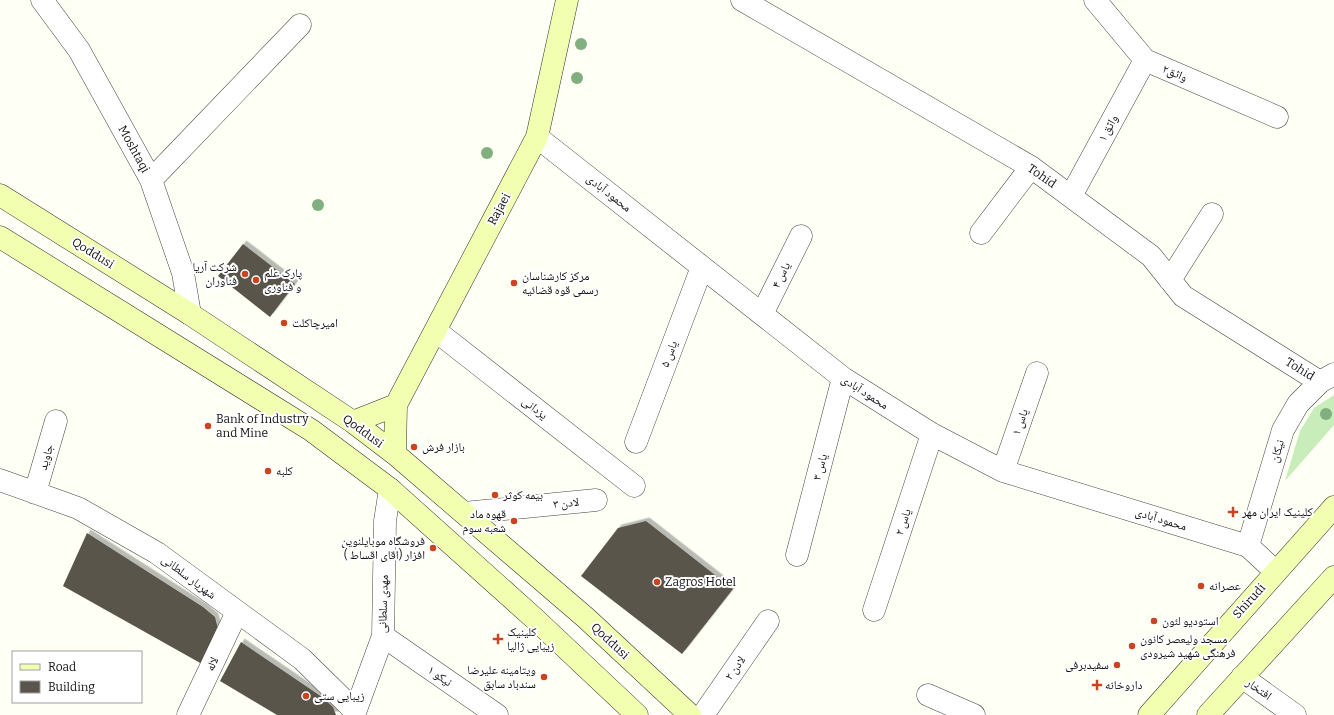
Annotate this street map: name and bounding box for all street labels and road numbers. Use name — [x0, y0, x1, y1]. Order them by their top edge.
street label: واثق۲ — [1160, 62, 1190, 84]
street label: واثق ۱ — [1095, 112, 1121, 144]
street label: Moshtaqi — [115, 123, 153, 175]
street label: Tohid — [1025, 161, 1059, 191]
street label: محمود آبادی — [584, 171, 634, 215]
street label: Rajaei — [485, 190, 513, 227]
street label: Qoddusi — [69, 235, 117, 272]
street label: یاس ۴ — [769, 260, 794, 290]
street label: یاس ۵ — [658, 339, 681, 369]
street label: Tohid — [1283, 355, 1317, 383]
street label: محمود آبادی — [839, 372, 891, 413]
street label: یزدانی — [519, 394, 551, 423]
street label: یاس ۱ — [1009, 407, 1031, 437]
street label: Qoddusi — [340, 412, 386, 451]
street label: نیکان — [1267, 438, 1287, 464]
street label: جاوید — [36, 442, 57, 472]
street label: یاس ۳ — [810, 452, 831, 482]
street label: لادن ۳ — [552, 495, 580, 511]
street label: محمود آبادی — [1134, 505, 1188, 534]
street label: یاس ۲ — [892, 507, 914, 537]
street label: شهریار سلطانی — [159, 552, 219, 602]
street label: مهدی سلطانی — [375, 575, 391, 633]
street label: Shirudi — [1230, 581, 1268, 621]
street label: Qoddusi — [588, 620, 632, 662]
street label: لادن ۲ — [722, 653, 748, 683]
street label: لاله — [203, 655, 221, 673]
street label: نیکو ۱ — [425, 663, 455, 690]
street label: افتخار — [1243, 675, 1275, 703]

